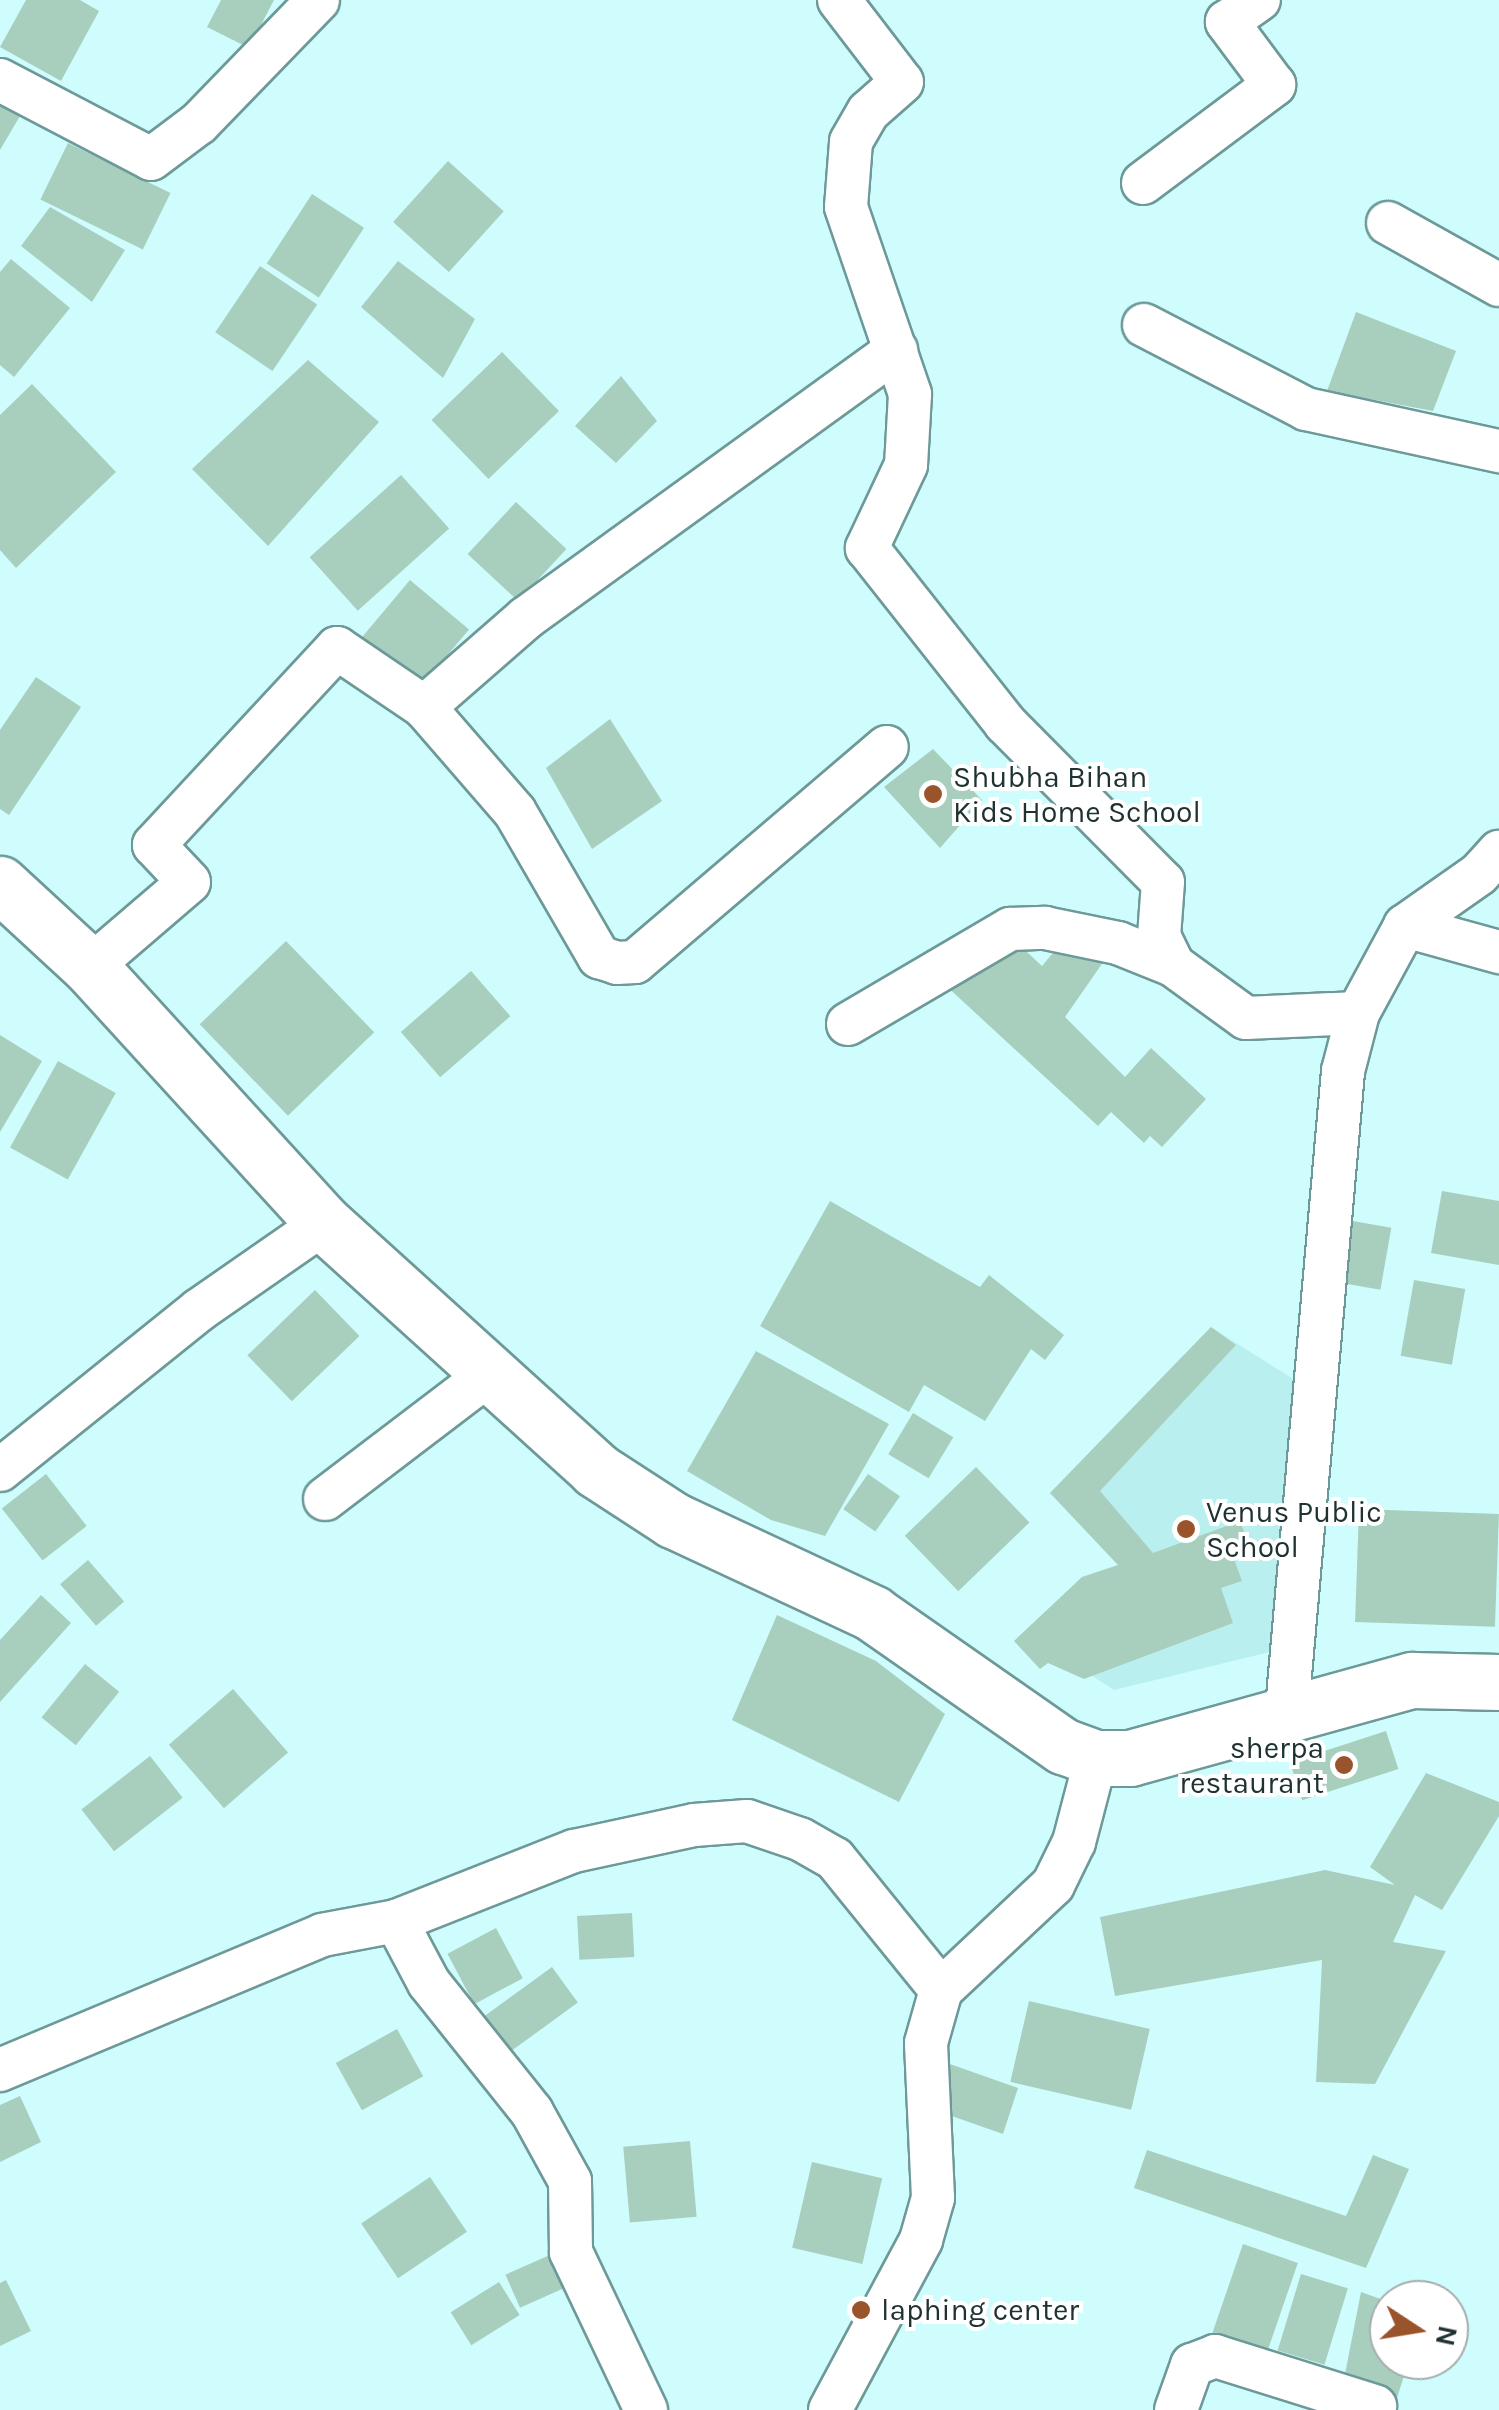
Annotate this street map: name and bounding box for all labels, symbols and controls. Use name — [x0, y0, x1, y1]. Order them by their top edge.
place label: Shubha Bihan Kids Home School — [953, 759, 1201, 830]
marker: Shubha Bihan Kids Home School — [922, 783, 944, 805]
place label: Venus Public School — [1206, 1494, 1382, 1564]
marker: Venus Public School — [1175, 1518, 1197, 1540]
place label: sherpa restaurant — [1179, 1730, 1324, 1800]
marker: sherpa restaurant — [1333, 1754, 1355, 1776]
north arrow — [1369, 2280, 1469, 2380]
place label: laphing center — [881, 2292, 1079, 2328]
marker: laphing center — [850, 2299, 872, 2321]
text: N — [1429, 2323, 1465, 2349]

